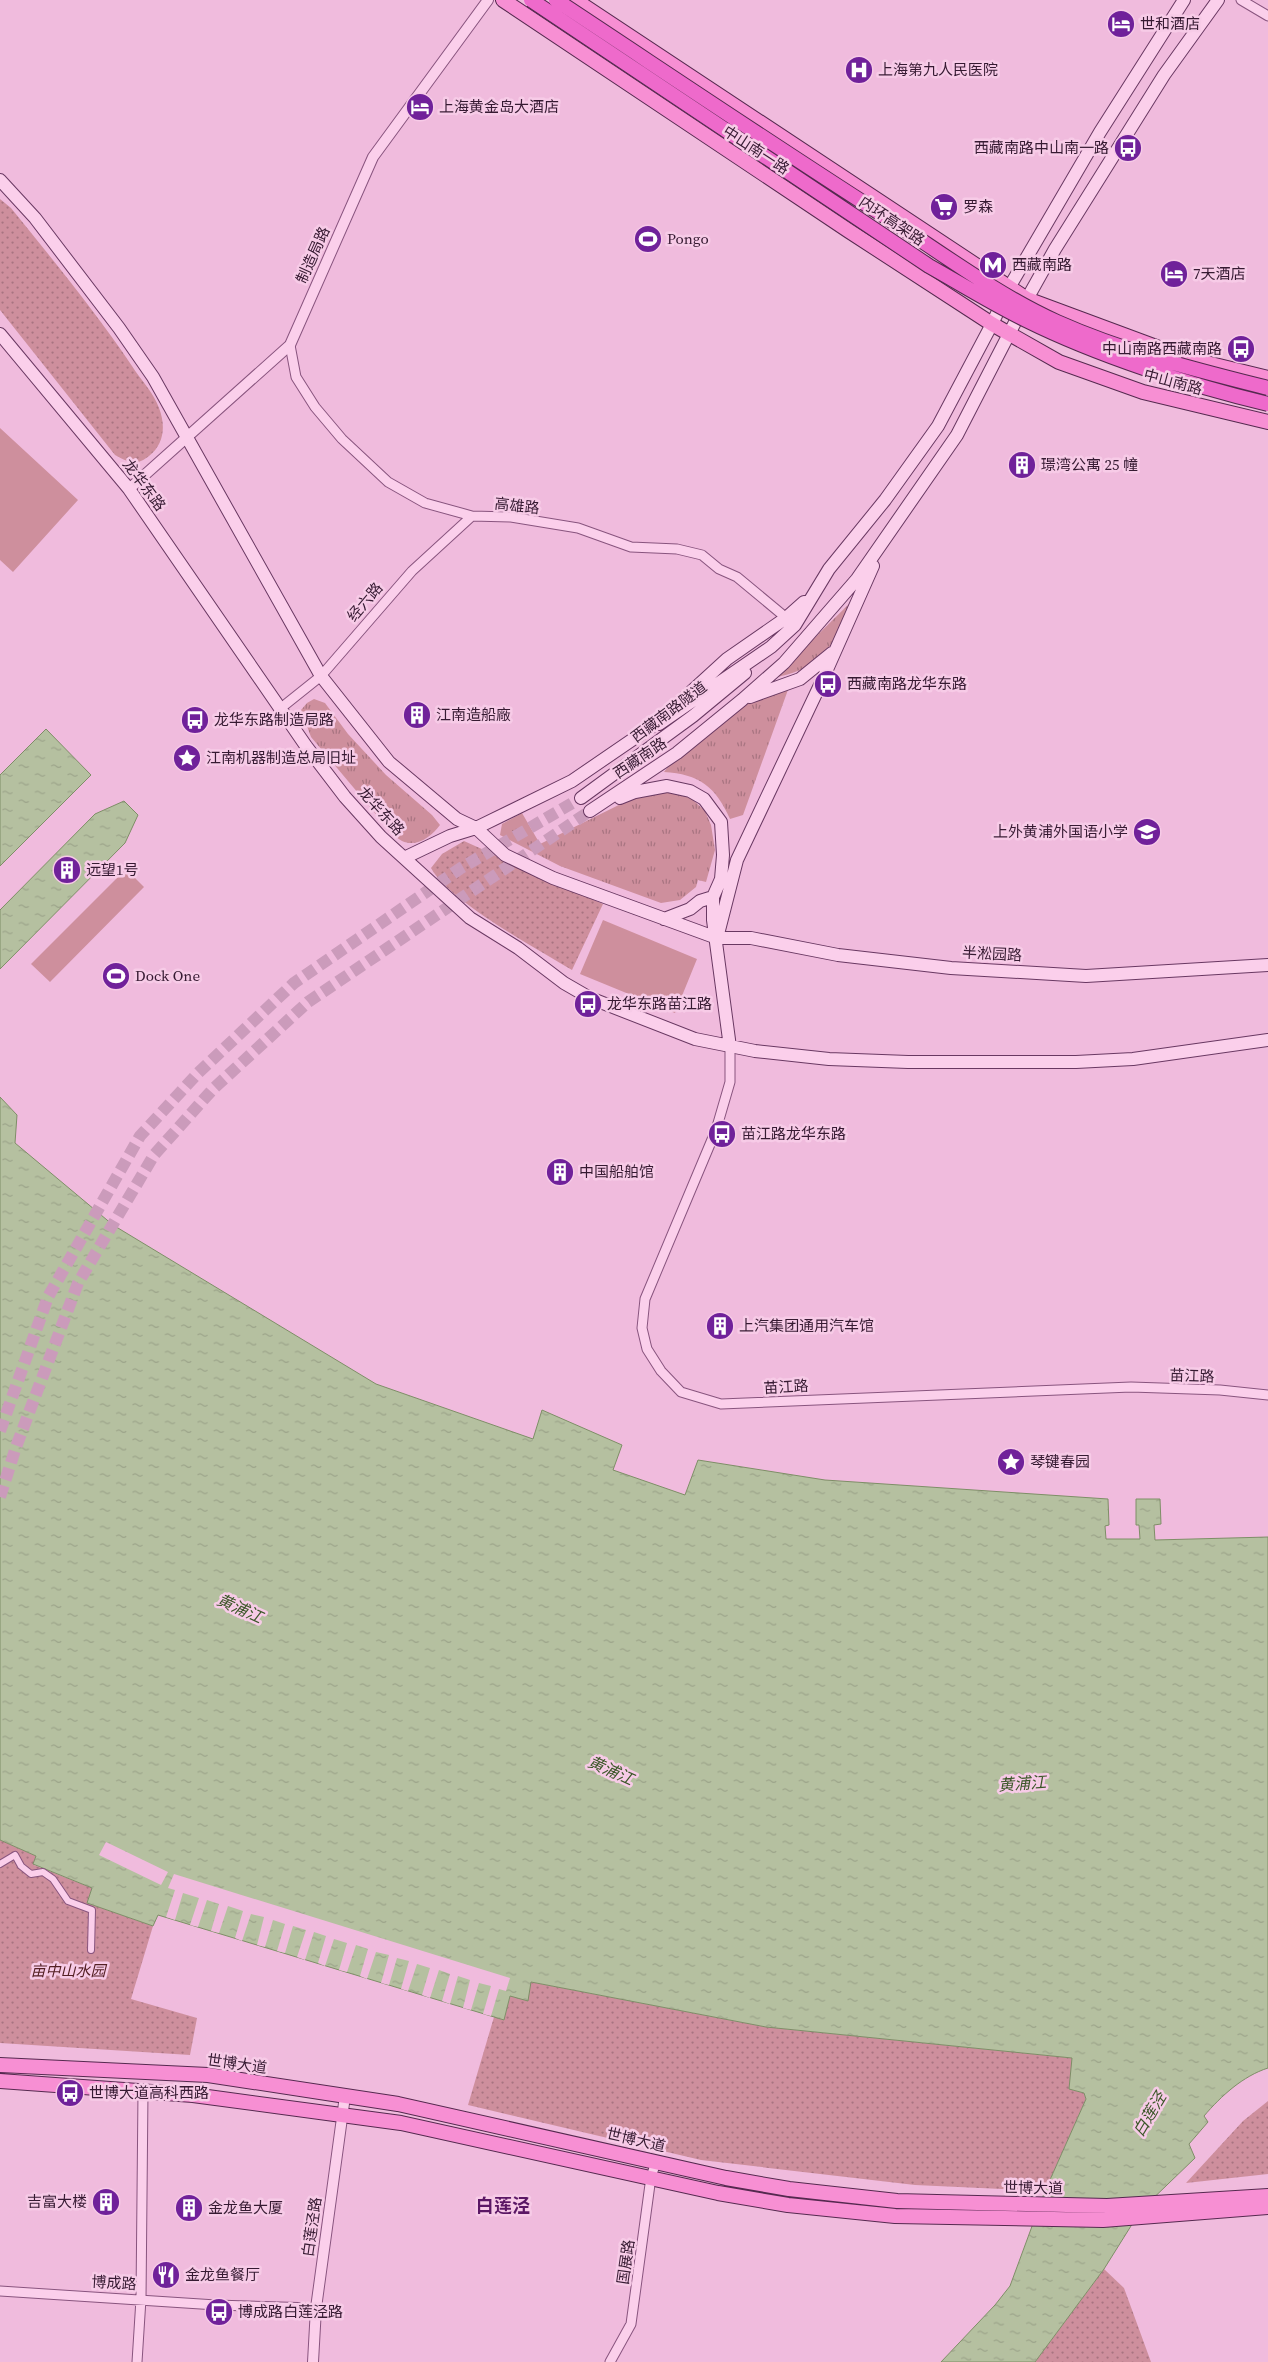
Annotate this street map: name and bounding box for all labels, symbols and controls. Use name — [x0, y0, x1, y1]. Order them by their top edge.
hotel icon: 世和酒店 — [1106, 9, 1136, 39]
place label: 世和酒店 — [1140, 13, 1200, 34]
hospital icon: 上海第九人民医院 — [844, 55, 874, 85]
place label: 上海第九人民医院 — [878, 59, 998, 80]
hotel icon: 上海黄金岛大酒店 — [405, 92, 435, 122]
place label: 上海黄金岛大酒店 — [439, 96, 559, 117]
street label: 中山南一路 — [719, 120, 793, 179]
bus stop icon: 西藏南路中山南一路 — [1113, 133, 1143, 163]
place label: 西藏南路中山南一路 — [974, 137, 1109, 158]
street label: 内环高架路 — [855, 191, 929, 250]
supermarket icon: 罗森 — [929, 192, 959, 222]
place label: 罗森 — [963, 196, 993, 217]
street label: 制造局路 — [291, 223, 334, 286]
sports icon: Pongo — [633, 224, 663, 254]
place label: Pongo — [667, 228, 709, 249]
metro station icon: 西藏南路 — [978, 250, 1008, 280]
place label: 西藏南路 — [1012, 254, 1072, 275]
hotel icon: 7天酒店 — [1159, 259, 1189, 289]
place label: 7天酒店 — [1193, 263, 1246, 284]
bus stop icon: 中山南路西藏南路 — [1226, 334, 1256, 364]
place label: 中山南路西藏南路 — [1102, 338, 1222, 359]
street label: 中山南路 — [1141, 364, 1205, 399]
building icon: 璟湾公寓 25 幢 — [1007, 450, 1037, 480]
street label: 龙华东路 — [118, 454, 171, 515]
place label: 璟湾公寓 25 幢 — [1041, 454, 1138, 475]
street label: 高雄路 — [494, 493, 541, 518]
street label: 经六路 — [342, 578, 387, 626]
bus stop icon: 西藏南路龙华东路 — [813, 669, 843, 699]
place label: 西藏南路龙华东路 — [847, 673, 967, 694]
street label: 西藏南路隧道 — [626, 676, 711, 747]
building icon: 江南造船廠 — [402, 700, 432, 730]
place label: 江南造船廠 — [436, 704, 511, 725]
bus stop icon: 龙华东路制造局路 — [180, 705, 210, 735]
place label: 龙华东路制造局路 — [214, 709, 334, 730]
street label: 西藏南路 — [609, 732, 670, 783]
place icon: 江南机器制造总局旧址 — [172, 743, 202, 773]
place label: 江南机器制造总局旧址 — [206, 747, 356, 768]
street label: 龙华东路 — [353, 782, 410, 840]
school or university icon: 上外黄浦外国语小学 — [1132, 817, 1162, 847]
place label: 上外黄浦外国语小学 — [993, 821, 1128, 842]
building icon: 远望1号 — [52, 855, 82, 885]
place label: 远望1号 — [86, 859, 139, 880]
street label: 半淞园路 — [962, 941, 1023, 966]
sports icon: Dock One — [101, 961, 131, 991]
place label: Dock One — [135, 965, 200, 986]
bus stop icon: 龙华东路苗江路 — [573, 989, 603, 1019]
place label: 龙华东路苗江路 — [607, 993, 712, 1014]
bus stop icon: 苗江路龙华东路 — [707, 1119, 737, 1149]
place label: 苗江路龙华东路 — [741, 1123, 846, 1144]
building icon: 中国船舶馆 — [545, 1157, 575, 1187]
place label: 中国船舶馆 — [579, 1161, 654, 1182]
building icon: 上汽集团通用汽车馆 — [705, 1311, 735, 1341]
place label: 上汽集团通用汽车馆 — [739, 1315, 874, 1336]
street label: 苗江路 — [1169, 1364, 1215, 1387]
street label: 苗江路 — [763, 1375, 809, 1398]
place icon: 琴键春园 — [996, 1447, 1026, 1477]
place label: 琴键春园 — [1030, 1451, 1090, 1472]
water label: 黄浦江 — [214, 1588, 268, 1629]
water label: 黄浦江 — [585, 1750, 639, 1791]
water label: 黄浦江 — [997, 1770, 1049, 1796]
park label: 亩中山水园 — [30, 1960, 107, 1981]
street label: 世博大道 — [206, 2049, 268, 2078]
bus stop icon: 世博大道高科西路 — [55, 2078, 85, 2108]
place label: 世博大道高科西路 — [89, 2082, 209, 2103]
water label: 白莲泾 — [1127, 2086, 1172, 2140]
street label: 世博大道 — [605, 2123, 668, 2156]
street label: 世博大道 — [1003, 2176, 1063, 2199]
building icon: 吉富大楼 — [91, 2187, 121, 2217]
place label: 吉富大楼 — [27, 2191, 87, 2212]
building icon: 金龙鱼大厦 — [174, 2193, 204, 2223]
district label: 白莲泾 — [476, 2193, 530, 2218]
street label: 白莲泾路 — [297, 2196, 326, 2258]
place label: 金龙鱼大厦 — [208, 2197, 283, 2218]
street label: 国展路 — [612, 2238, 639, 2286]
restaurant icon: 金龙鱼餐厅 — [151, 2260, 181, 2290]
place label: 金龙鱼餐厅 — [185, 2264, 260, 2285]
street label: 博成路 — [91, 2271, 137, 2294]
bus stop icon: 博成路白莲泾路 — [204, 2297, 234, 2327]
place label: 博成路白莲泾路 — [238, 2301, 343, 2322]

